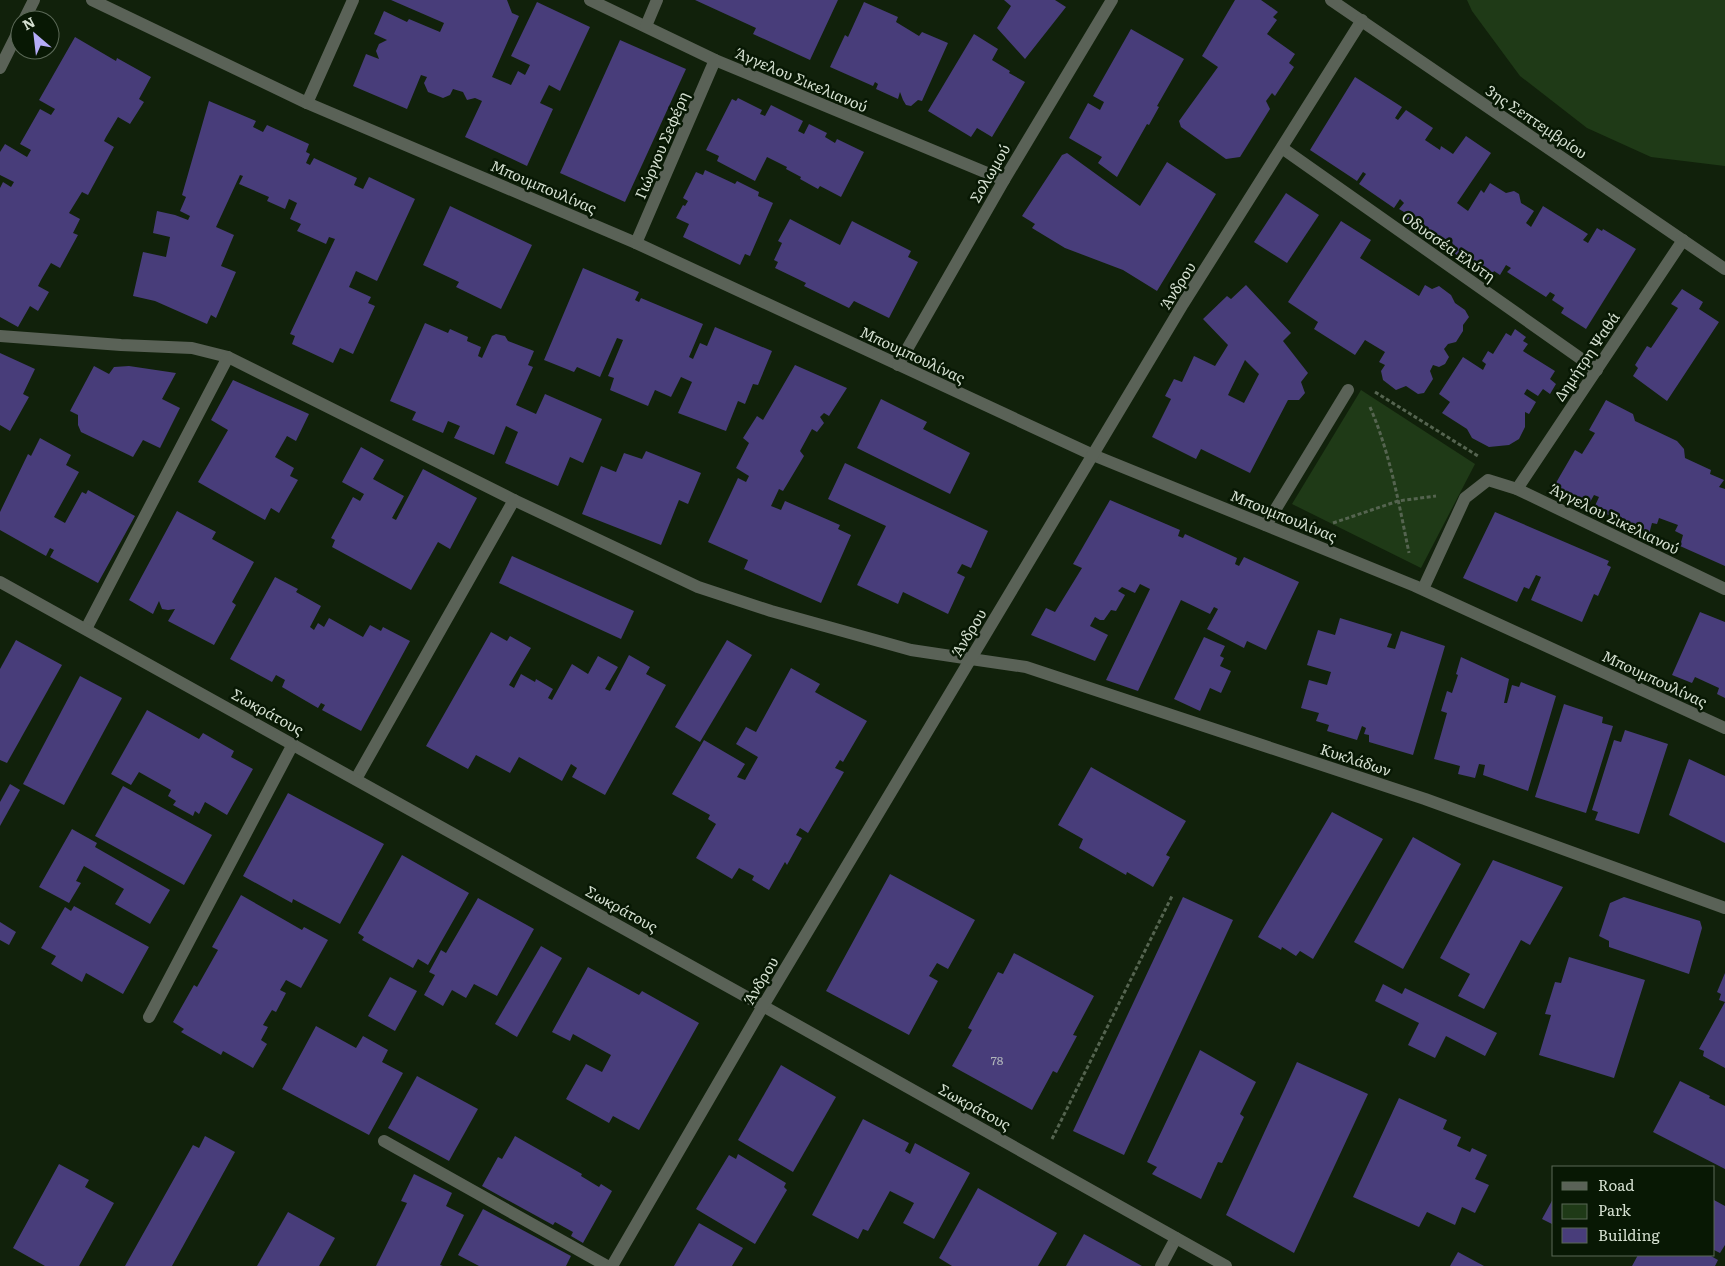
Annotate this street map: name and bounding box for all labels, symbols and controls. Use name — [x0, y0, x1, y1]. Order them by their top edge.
north arrow — [10, 10, 60, 60]
text: N — [19, 11, 39, 34]
street label: Άγγελου Σικελιανού — [732, 41, 872, 117]
street label: 3ης Σεπτεμβρίου — [1482, 78, 1593, 164]
street label: Γιώργου Σεφέρη — [628, 88, 694, 202]
street label: Σολωμού — [963, 139, 1015, 207]
street label: Μπουμπουλίνας — [487, 153, 601, 219]
street label: Οδυσσέα Ελύτη — [1397, 205, 1501, 287]
street label: Άνδρου — [1153, 257, 1201, 313]
street label: Δημήτρη Ψαθά — [1548, 307, 1624, 405]
street label: Μπουμπουλίνας — [857, 320, 970, 389]
street label: Άγγελου Σικελιανού — [1546, 477, 1684, 559]
street label: Μπουμπουλίνας — [1227, 483, 1341, 547]
street label: Άνδρου — [945, 604, 991, 660]
street label: Μπουμπουλίνας — [1599, 644, 1712, 713]
street label: Σωκράτους — [228, 682, 309, 741]
street label: Κυκλάδων — [1317, 737, 1395, 781]
street label: Σωκράτους — [582, 879, 663, 938]
street label: Άνδρου — [737, 952, 783, 1008]
house number: 78 — [991, 1051, 1004, 1069]
street label: Σωκράτους — [935, 1077, 1016, 1136]
legend — [1552, 1166, 1715, 1256]
text: Road — [1598, 1173, 1634, 1196]
text: Park — [1598, 1198, 1632, 1221]
text: Building — [1598, 1223, 1660, 1246]

